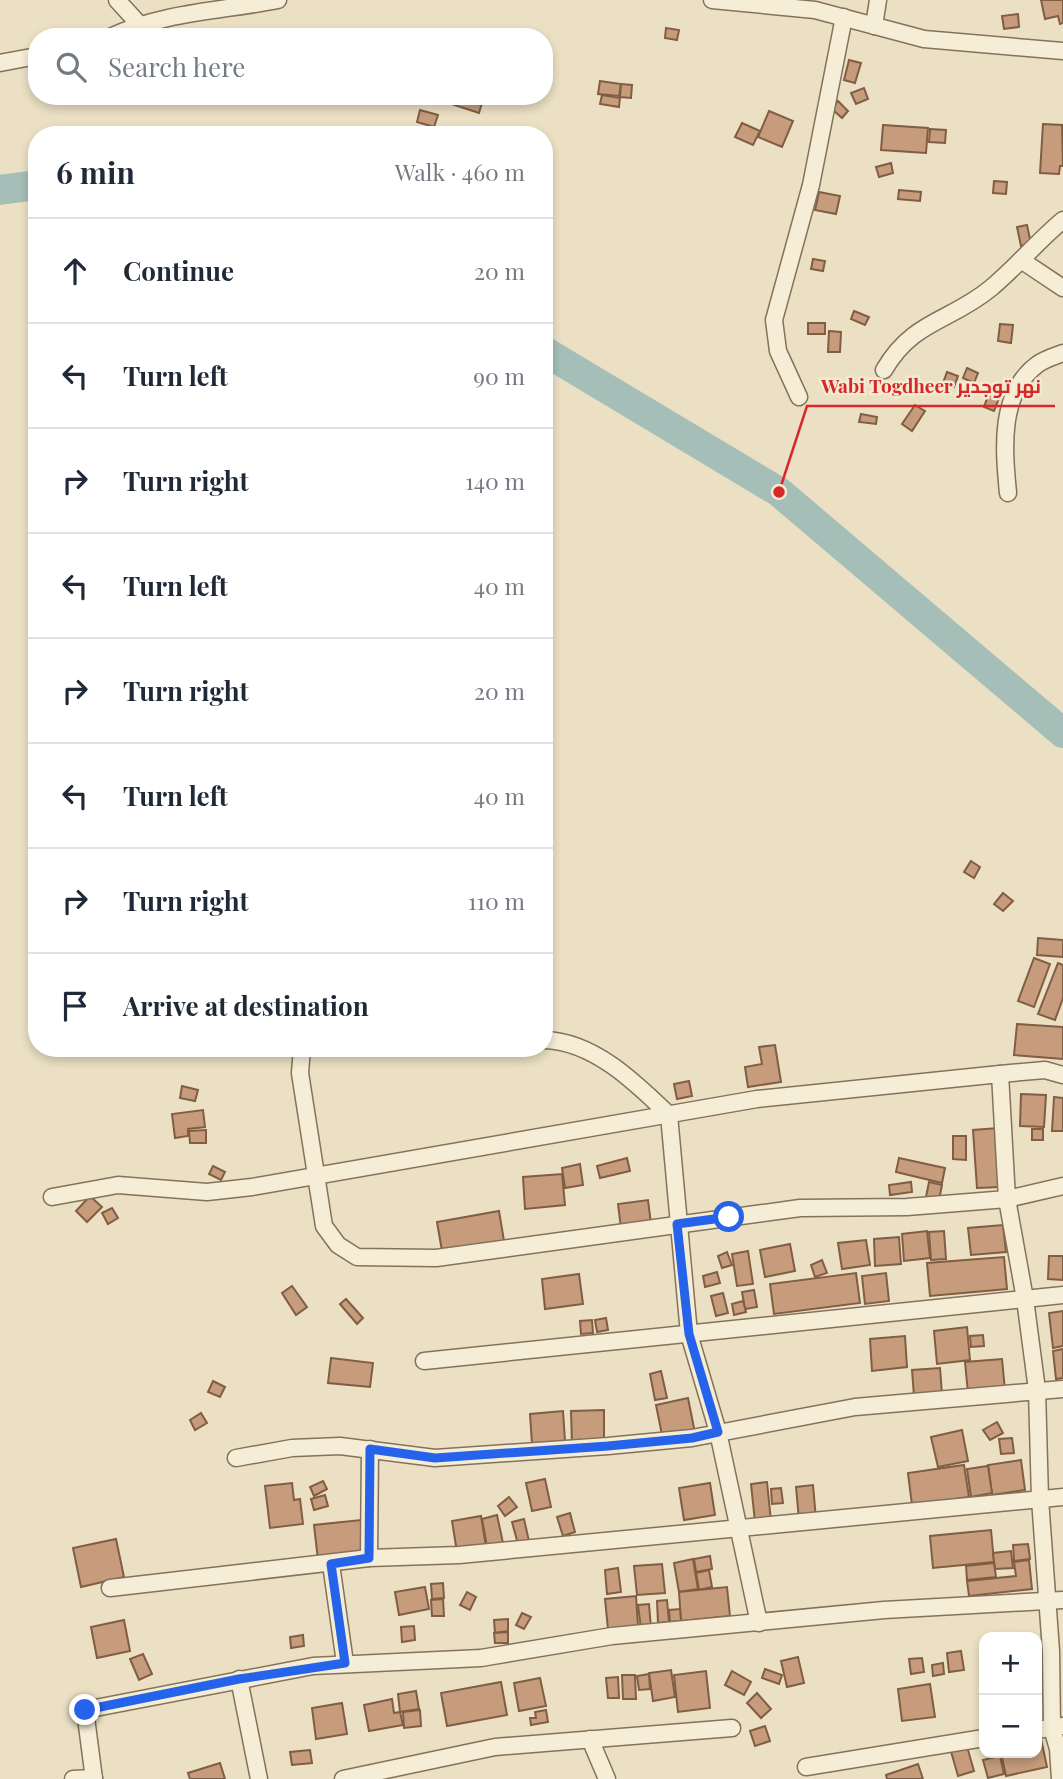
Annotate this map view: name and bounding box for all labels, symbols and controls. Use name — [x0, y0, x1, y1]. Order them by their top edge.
search box — [28, 28, 553, 105]
icon: search — [52, 48, 90, 86]
text: Search here — [108, 49, 245, 84]
text: 6 min — [56, 152, 135, 192]
text: Walk · 460 m — [395, 156, 525, 187]
icon: ahead — [56, 252, 94, 290]
text: Continue — [123, 253, 234, 288]
text: 20 m — [474, 255, 525, 286]
icon: left — [56, 357, 94, 395]
text: Turn left — [123, 358, 228, 393]
text: 90 m — [473, 360, 525, 391]
callout: Wabi Togdheer نهر توجدير — [807, 366, 1055, 406]
text: Wabi Togdheer نهر توجدير — [820, 372, 1041, 398]
icon: right — [56, 462, 94, 500]
text: Turn right — [123, 463, 249, 498]
text: 140 m — [465, 465, 525, 496]
icon: left — [56, 567, 94, 605]
text: Turn left — [123, 568, 228, 603]
text: 40 m — [474, 570, 525, 601]
icon: right — [56, 672, 94, 710]
text: Turn right — [123, 673, 249, 708]
text: 20 m — [474, 675, 525, 706]
icon: left — [56, 777, 94, 815]
text: Turn left — [123, 778, 228, 813]
text: 40 m — [474, 780, 525, 811]
icon: right — [56, 882, 94, 920]
text: Turn right — [123, 883, 249, 918]
text: 110 m — [468, 885, 525, 916]
icon: arrive — [56, 987, 94, 1025]
text: Arrive at destination — [123, 988, 369, 1023]
route start — [713, 1201, 744, 1232]
map controls — [979, 1632, 1042, 1758]
button: + — [979, 1632, 1042, 1695]
route end — [69, 1694, 100, 1725]
button: − — [979, 1695, 1042, 1758]

